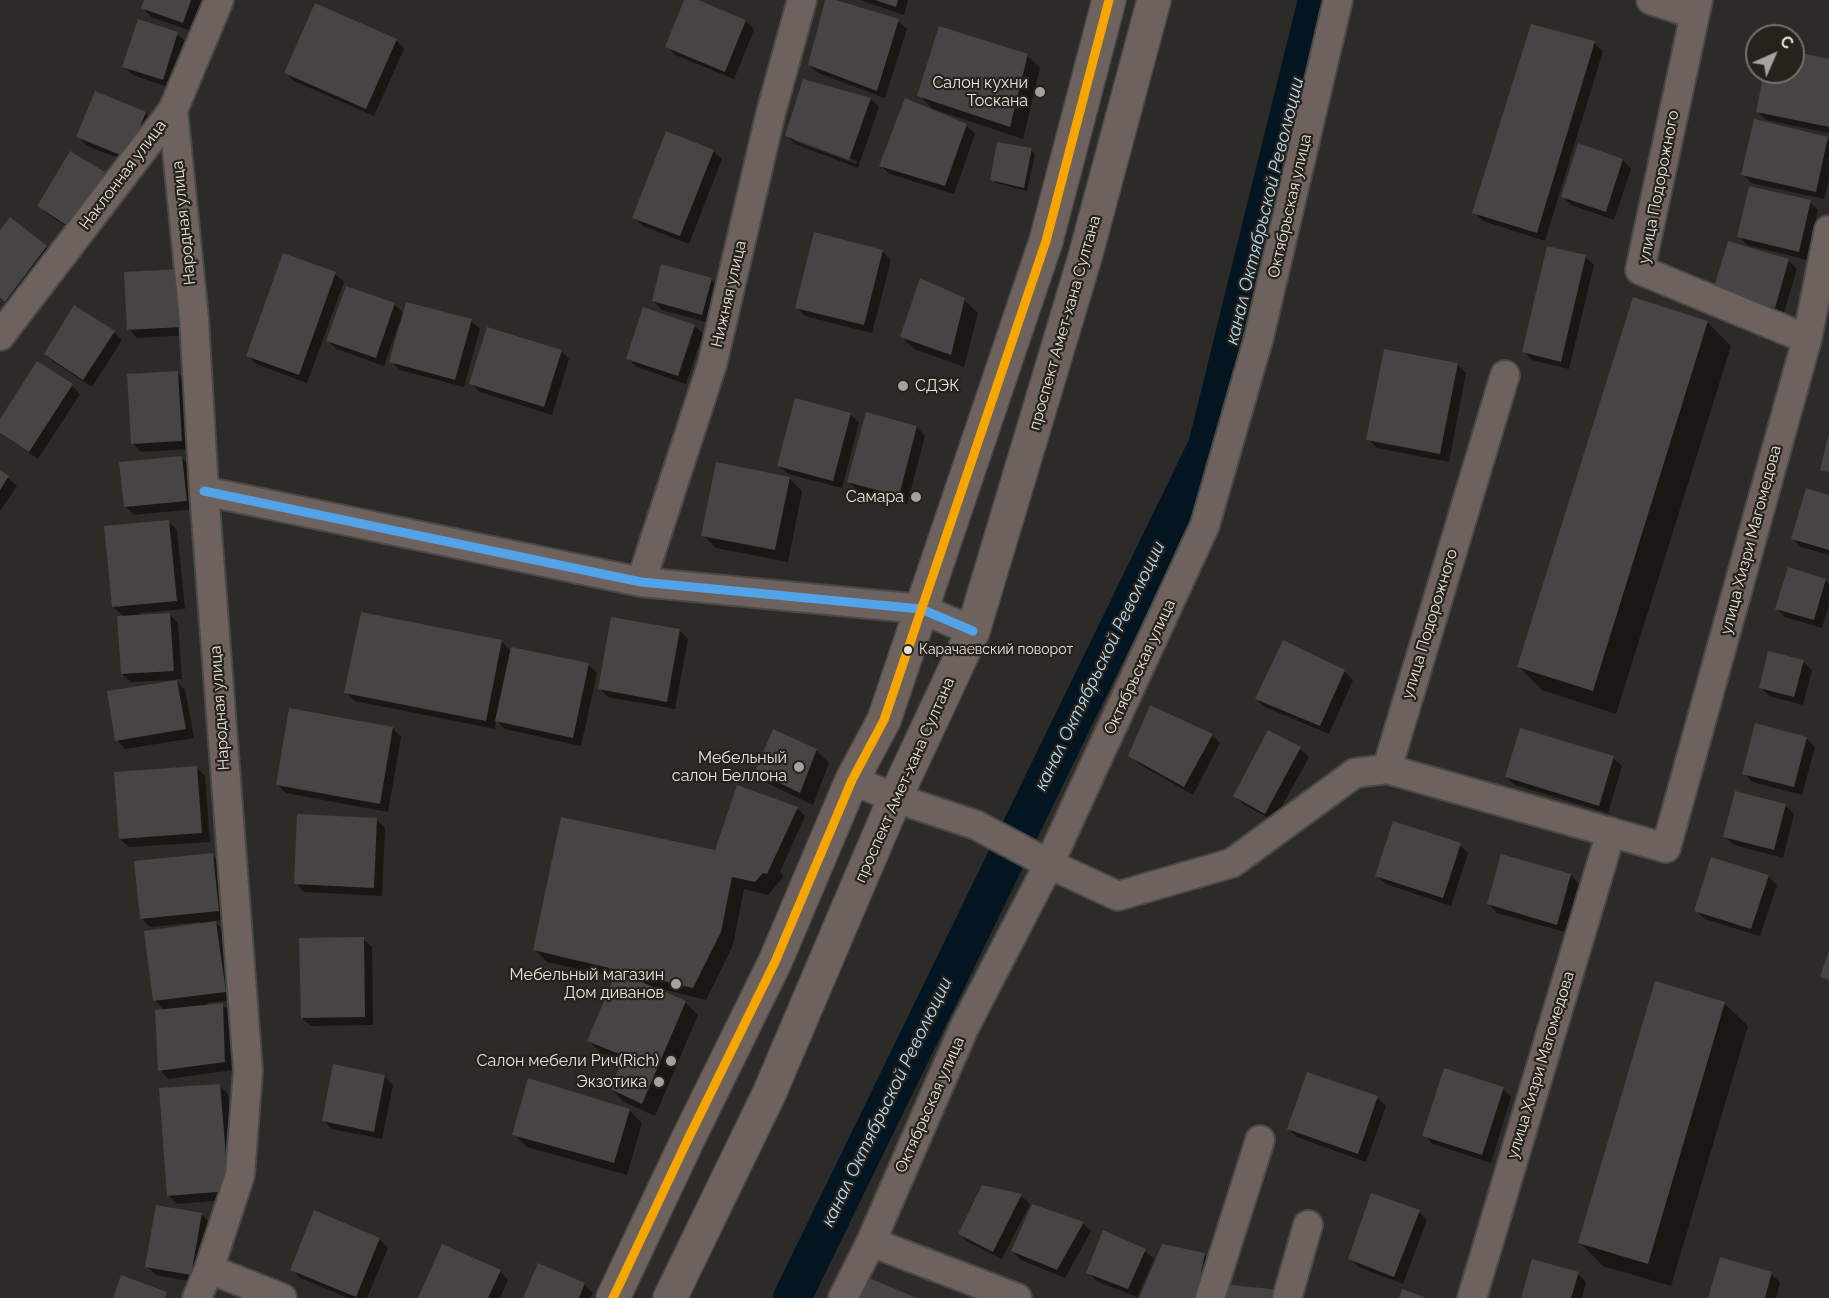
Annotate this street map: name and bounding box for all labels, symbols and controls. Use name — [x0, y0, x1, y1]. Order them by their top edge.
north arrow — [1745, 24, 1805, 84]
text: С — [1776, 32, 1797, 53]
place label: Салон кухни Тоскана — [932, 73, 1028, 111]
water label: канал Октябрьской Революции — [1221, 75, 1309, 347]
marker: Салон кухни Тоскана — [1033, 85, 1047, 99]
street label: улица Подорожного — [1635, 109, 1683, 265]
street label: Наклонная улица — [75, 116, 171, 234]
street label: Октябрьская улица — [1264, 132, 1316, 280]
street label: Народная улица — [168, 160, 200, 286]
street label: проспект Амет-хана Султана — [1025, 213, 1105, 433]
street label: Нижняя улица — [707, 239, 751, 349]
place label: СДЭК — [915, 376, 959, 396]
marker: СДЭК — [896, 379, 910, 393]
street label: улица Хизри Магомедова — [1716, 443, 1786, 637]
place label: Самара — [846, 487, 904, 507]
marker: Самара — [909, 490, 923, 504]
water label: канал Октябрьской Революции — [1030, 538, 1170, 794]
street label: улица Подорожного — [1398, 547, 1462, 701]
street label: Октябрьская улица — [1100, 596, 1180, 738]
place label: Карачаевский поворот — [919, 642, 1073, 658]
marker: Карачаевский поворот — [902, 644, 914, 656]
street label: Народная улица — [206, 645, 234, 771]
street label: проспект Амет-хана Султана — [851, 674, 959, 886]
place label: Мебельный салон Беллона — [672, 748, 787, 786]
marker: Мебельный салон Беллона — [792, 760, 806, 774]
place label: Мебельный магазин Дом диванов — [510, 965, 664, 1003]
street label: улица Хизри Магомедова — [1503, 969, 1579, 1161]
water label: канал Октябрьской Революции — [817, 974, 957, 1230]
marker: Мебельный магазин Дом диванов — [669, 977, 683, 991]
street label: Октябрьская улица — [891, 1034, 969, 1176]
place label: Салон мебели Рич(Rich) — [477, 1051, 659, 1071]
marker: Салон мебели Рич(Rich) — [664, 1054, 678, 1068]
place label: Экзотика — [576, 1072, 647, 1092]
marker: Экзотика — [652, 1075, 666, 1089]

